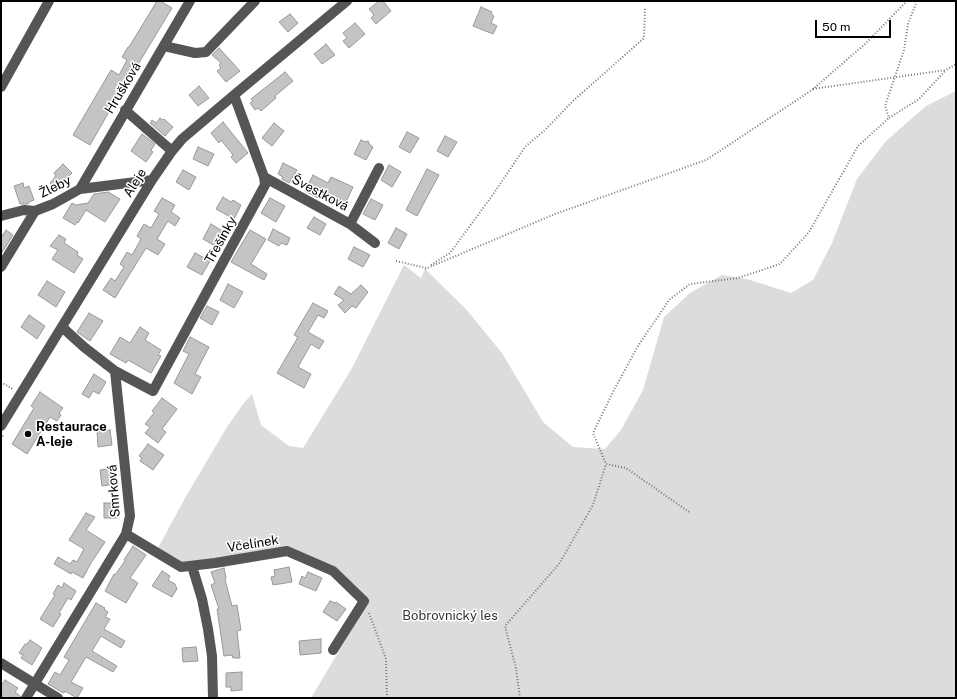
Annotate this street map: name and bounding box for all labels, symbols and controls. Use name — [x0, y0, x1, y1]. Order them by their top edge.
scale bar — [817, 12, 893, 38]
text: 50 m — [822, 20, 850, 34]
street label: Hrušková — [102, 60, 144, 116]
street label: Aleje — [120, 166, 150, 200]
street label: Švestková — [289, 172, 351, 214]
street label: Žleby — [36, 173, 74, 201]
street label: Třešínky — [202, 214, 240, 266]
place label: Restaurace A-leje — [36, 419, 107, 450]
marker: Restaurace A-leje — [23, 429, 33, 439]
street label: Smrková — [104, 464, 124, 518]
street label: Včelínek — [226, 532, 280, 556]
park label: Bobrovnický les — [402, 608, 498, 624]

